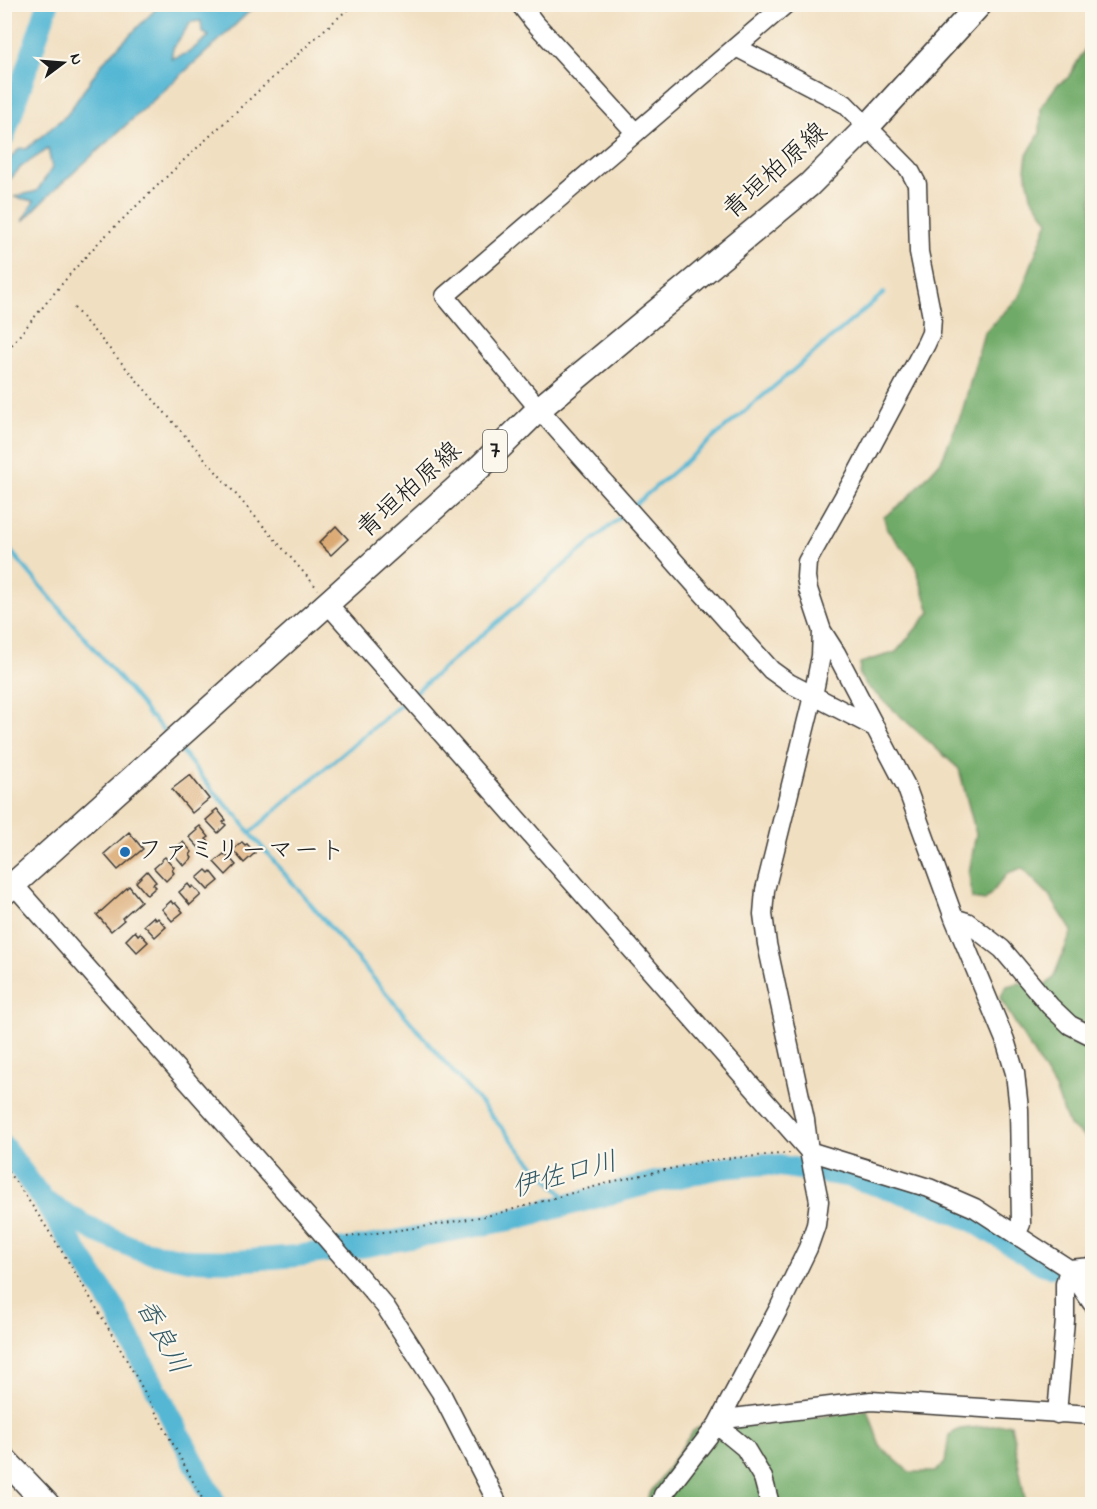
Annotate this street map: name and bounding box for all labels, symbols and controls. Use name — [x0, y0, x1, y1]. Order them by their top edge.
north arrow — [33, 33, 93, 93]
text: N — [62, 51, 89, 68]
street label: 青垣柏原線 — [715, 114, 837, 230]
road number: 7 — [483, 430, 507, 472]
street label: 青垣柏原線 — [349, 433, 471, 549]
place label: ファミリーマート — [137, 833, 346, 871]
marker: ファミリーマート — [118, 845, 132, 859]
water label: 伊佐口川 — [508, 1143, 622, 1209]
water label: 香良川 — [125, 1292, 197, 1382]

